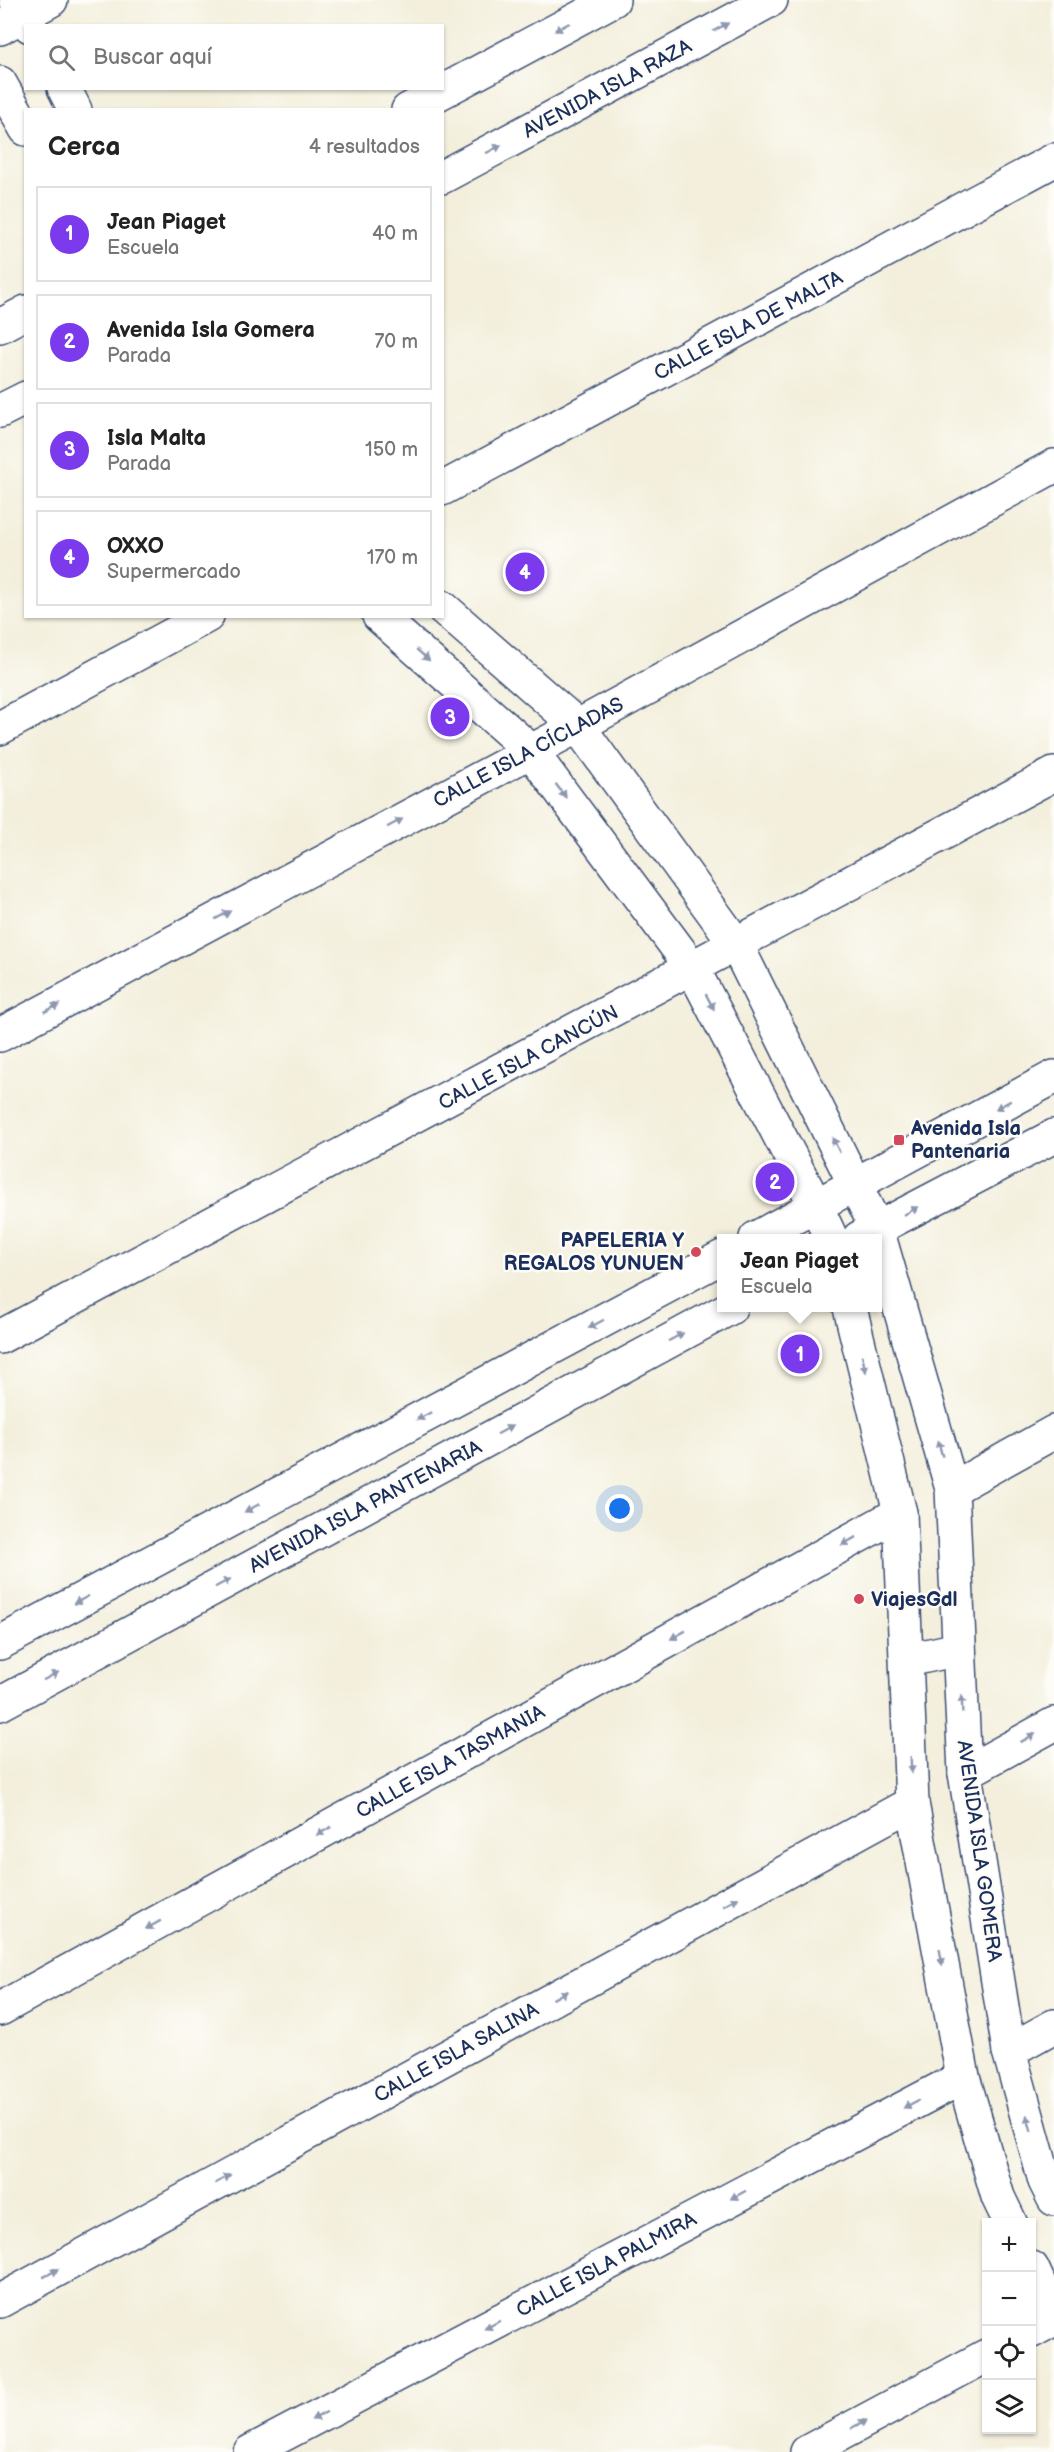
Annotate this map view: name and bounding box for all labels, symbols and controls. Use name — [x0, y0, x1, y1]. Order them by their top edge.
one-way arrow — [713, 22, 730, 32]
one-way arrow — [553, 23, 570, 32]
search box — [24, 24, 444, 90]
street label: AVENIDA ISLA RAZA — [519, 34, 696, 143]
icon: search — [45, 41, 78, 74]
text: Buscar aquí — [93, 44, 212, 71]
text: Cerca — [48, 132, 120, 163]
text: 4 resultados — [309, 135, 420, 159]
one-way arrow — [486, 144, 503, 154]
text: Jean Piaget — [107, 209, 226, 236]
text: 1 — [65, 222, 74, 246]
text: 40 m — [372, 222, 418, 246]
text: Escuela — [107, 236, 179, 260]
street label: CALLE ISLA DE MALTA — [650, 266, 848, 386]
text: Avenida Isla Gomera — [107, 317, 315, 344]
text: 2 — [64, 330, 75, 354]
text: 70 m — [374, 330, 418, 354]
text: Parada — [107, 344, 171, 368]
text: Isla Malta — [107, 425, 206, 452]
text: 3 — [64, 438, 75, 462]
text: 150 m — [365, 438, 418, 462]
text: Parada — [107, 452, 171, 476]
text: OXXO — [107, 533, 164, 560]
text: 4 — [64, 546, 75, 570]
text: 170 m — [367, 546, 418, 570]
pin: 4 — [506, 550, 544, 594]
text: Supermercado — [107, 560, 241, 584]
one-way arrow — [415, 648, 430, 661]
street label: CALLE ISLA CÍCLADAS — [429, 692, 628, 813]
pin: 3 — [430, 694, 470, 740]
one-way arrow — [555, 783, 567, 799]
one-way arrow — [387, 818, 404, 828]
one-way arrow — [215, 910, 232, 920]
one-way arrow — [705, 993, 715, 1010]
street label: CALLE ISLA CANCÚN — [434, 999, 622, 1115]
one-way arrow — [43, 1003, 60, 1013]
one-way arrow — [994, 1100, 1011, 1110]
place label: Avenida Isla Pantenaria — [910, 1117, 1021, 1164]
marker: Avenida Isla Pantenaria — [892, 1133, 906, 1147]
one-way arrow — [831, 1137, 840, 1154]
pin: 2 — [756, 1160, 794, 1204]
one-way arrow — [902, 1207, 919, 1216]
place label: PAPELERIA Y REGALOS YUNUEN — [504, 1229, 684, 1276]
popup — [717, 1234, 882, 1312]
marker: PAPELERIA Y REGALOS YUNUEN — [689, 1245, 703, 1259]
text: Jean Piaget — [740, 1248, 859, 1275]
text: Escuela — [740, 1275, 813, 1299]
one-way arrow — [588, 1319, 605, 1329]
one-way arrow — [668, 1332, 685, 1342]
pin: 1 — [780, 1332, 820, 1376]
one-way arrow — [859, 1355, 869, 1374]
one-way arrow — [416, 1411, 433, 1421]
one-way arrow — [497, 1425, 514, 1435]
street label: AVENIDA ISLA PANTENARIA — [245, 1435, 487, 1578]
one-way arrow — [935, 1438, 944, 1456]
your location — [605, 1494, 634, 1523]
one-way arrow — [244, 1503, 261, 1513]
one-way arrow — [840, 1536, 857, 1546]
one-way arrow — [215, 1578, 232, 1588]
place label: ViajesGdl — [871, 1588, 958, 1612]
marker: ViajesGdl — [852, 1592, 866, 1606]
one-way arrow — [72, 1595, 89, 1605]
one-way arrow — [669, 1630, 686, 1640]
one-way arrow — [43, 1671, 60, 1681]
one-way arrow — [957, 1694, 966, 1713]
street label: CALLE ISLA TASMANIA — [352, 1700, 550, 1824]
one-way arrow — [1020, 1733, 1037, 1743]
street label: AVENIDA ISLA GOMERA — [952, 1739, 1007, 1964]
one-way arrow — [906, 1755, 916, 1774]
one-way arrow — [315, 1826, 332, 1836]
one-way arrow — [723, 1897, 740, 1907]
one-way arrow — [144, 1920, 161, 1930]
one-way arrow — [937, 1948, 946, 1967]
one-way arrow — [551, 1990, 568, 2000]
street label: CALLE ISLA SALINA — [370, 1997, 544, 2108]
one-way arrow — [902, 2099, 919, 2109]
one-way arrow — [1024, 2114, 1034, 2132]
one-way arrow — [214, 2174, 231, 2184]
one-way arrow — [730, 2190, 747, 2200]
street label: CALLE ISLA PALMIRA — [512, 2207, 701, 2322]
map controls — [982, 2218, 1036, 2434]
button: + — [982, 2218, 1036, 2272]
one-way arrow — [43, 2268, 60, 2278]
button: − — [982, 2272, 1036, 2326]
one-way arrow — [483, 2320, 500, 2330]
button: locate — [982, 2326, 1036, 2380]
button: layers — [982, 2380, 1036, 2434]
one-way arrow — [310, 2410, 328, 2420]
one-way arrow — [850, 2419, 867, 2429]

